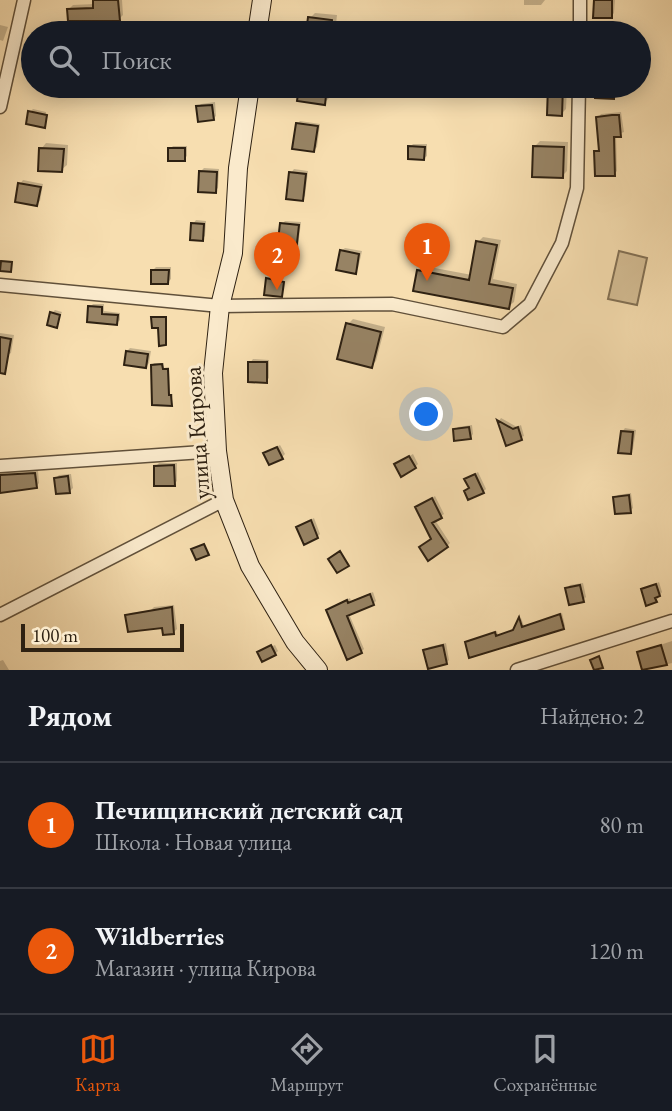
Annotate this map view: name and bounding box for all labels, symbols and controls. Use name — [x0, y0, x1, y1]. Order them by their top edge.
search box — [21, 21, 651, 98]
icon: search — [45, 41, 83, 79]
text: Поиск — [101, 43, 172, 77]
pin: 1 — [404, 223, 450, 281]
pin: 2 — [254, 232, 300, 290]
street label: улица Кирова — [176, 365, 217, 501]
your location — [409, 397, 443, 431]
scale bar — [21, 621, 184, 653]
text: 100 m — [32, 623, 78, 648]
text: Рядом — [28, 696, 112, 735]
text: Найдено: 2 — [540, 701, 644, 731]
text: Печищинский детский сад — [95, 793, 403, 827]
text: 1 — [45, 810, 57, 840]
text: 80 m — [599, 810, 644, 840]
text: Школа · Новая улица — [95, 827, 292, 857]
text: Wildberries — [95, 919, 224, 953]
text: 2 — [45, 936, 57, 966]
text: 120 m — [588, 936, 644, 966]
text: Магазин · улица Кирова — [95, 953, 316, 983]
tab: Карта — [75, 1030, 120, 1097]
tab: Маршрут — [270, 1030, 343, 1097]
tab: Сохранённые — [493, 1030, 597, 1097]

